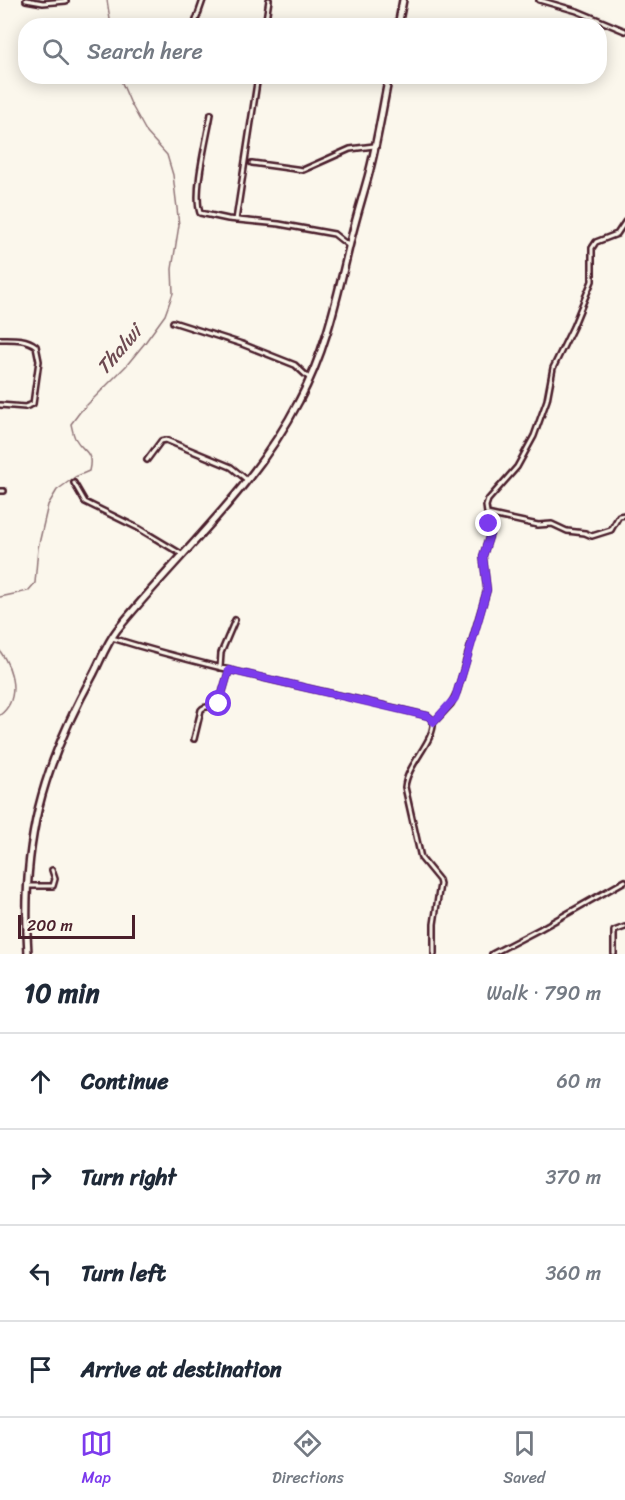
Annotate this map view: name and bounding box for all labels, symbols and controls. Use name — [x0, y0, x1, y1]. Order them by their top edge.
search box — [18, 18, 607, 84]
text: Search here — [87, 32, 203, 71]
icon: search — [39, 35, 72, 68]
water label: Thalwi — [87, 314, 154, 383]
route end — [475, 510, 501, 536]
route start — [205, 690, 231, 716]
text: 200 m — [27, 911, 73, 940]
scale bar — [18, 912, 135, 940]
text: 10 min — [24, 970, 100, 1016]
text: Walk · 790 m — [487, 976, 601, 1011]
text: Continue — [81, 1062, 169, 1101]
text: 60 m — [556, 1064, 601, 1099]
icon: ahead — [24, 1065, 57, 1098]
text: Turn right — [81, 1158, 176, 1197]
text: 370 m — [545, 1160, 601, 1195]
icon: right — [24, 1161, 57, 1194]
text: Turn left — [81, 1254, 166, 1293]
text: 360 m — [545, 1256, 601, 1291]
icon: left — [24, 1257, 57, 1290]
text: Arrive at destination — [81, 1350, 282, 1389]
icon: arrive — [24, 1353, 57, 1386]
tab: Map — [80, 1427, 113, 1492]
tab: Directions — [272, 1427, 344, 1492]
tab: Saved — [503, 1427, 545, 1492]

